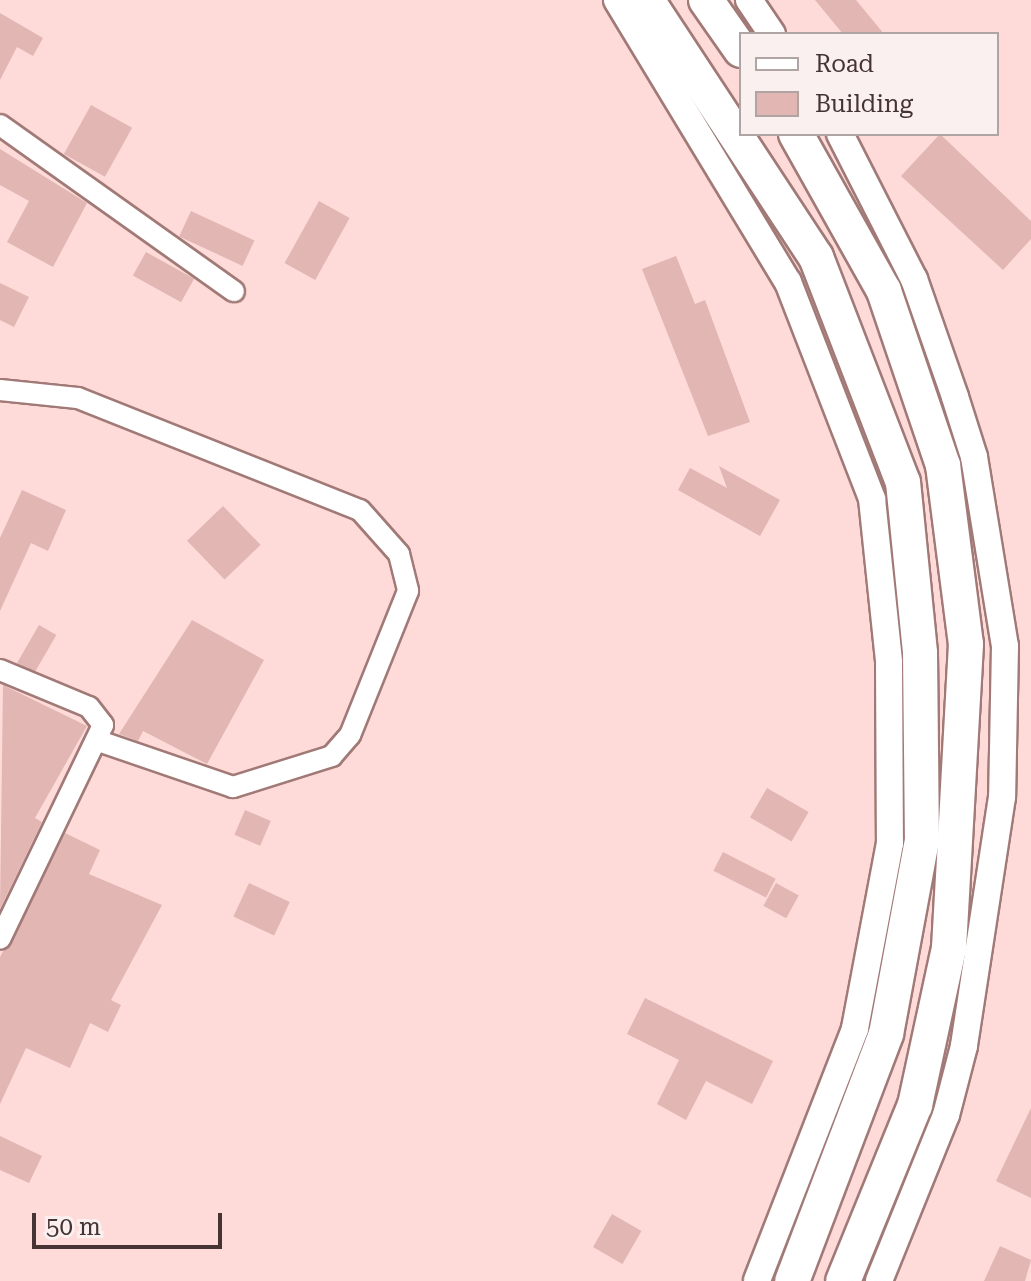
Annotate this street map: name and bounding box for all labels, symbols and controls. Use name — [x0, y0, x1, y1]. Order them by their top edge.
legend — [739, 32, 999, 136]
text: Road — [815, 50, 874, 78]
text: Building — [815, 90, 913, 118]
scale bar — [36, 1197, 226, 1247]
text: 50 m — [46, 1213, 101, 1241]

